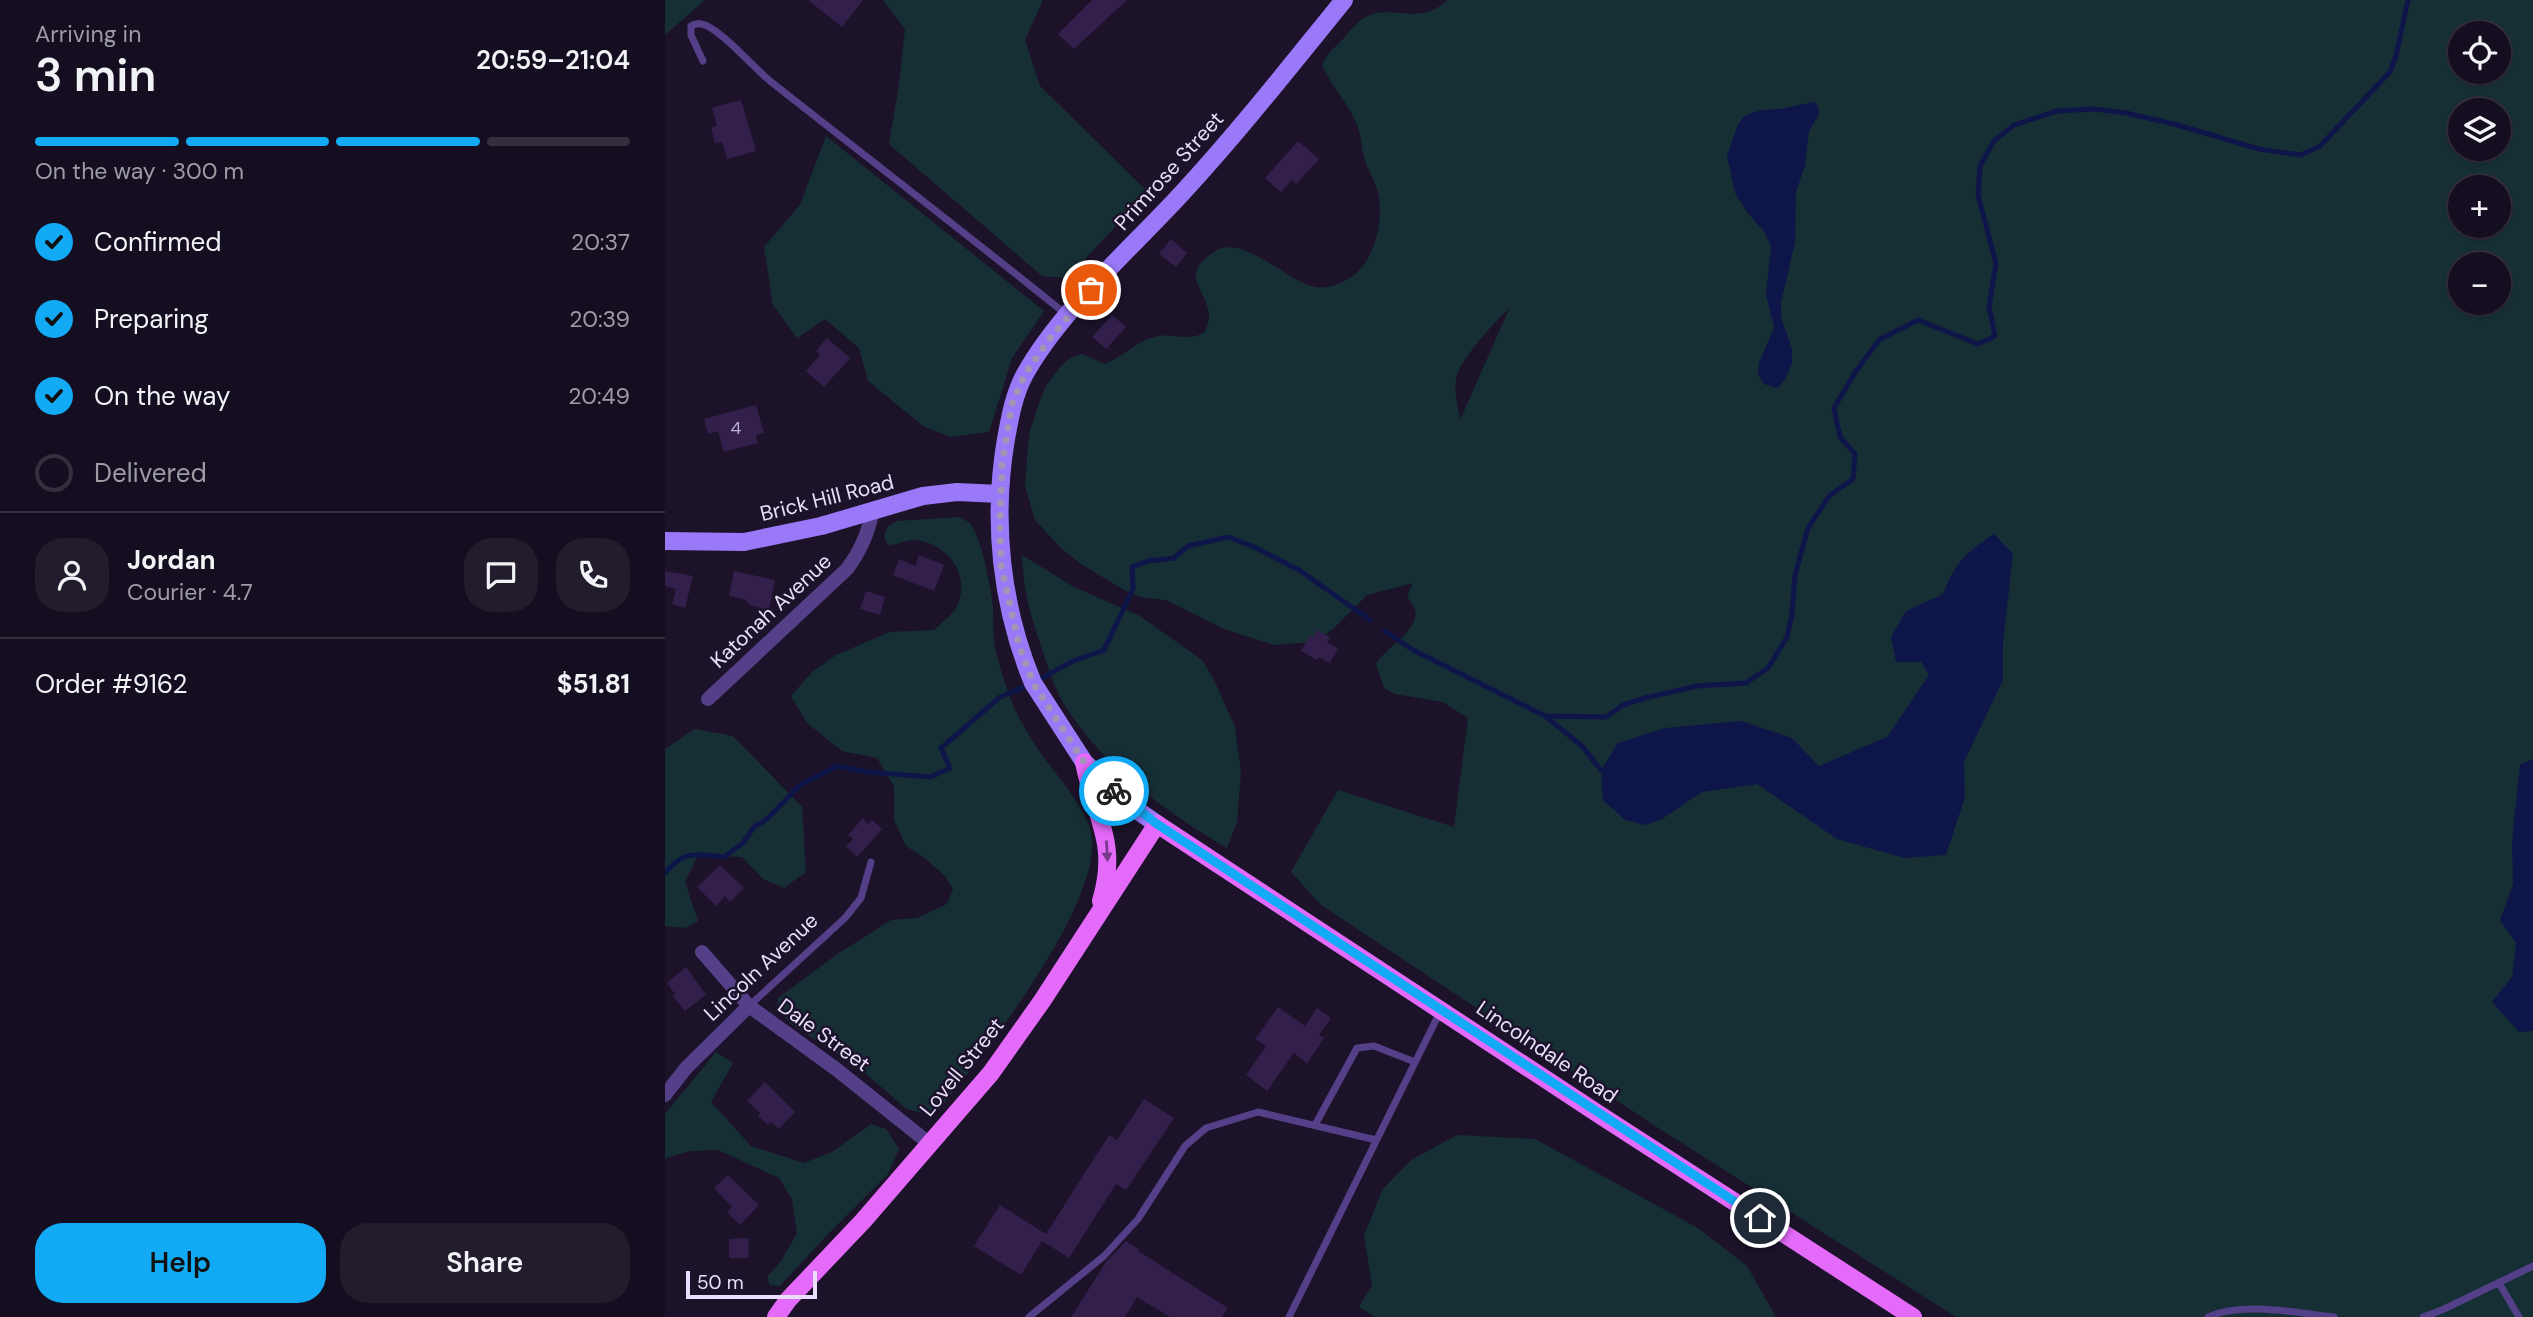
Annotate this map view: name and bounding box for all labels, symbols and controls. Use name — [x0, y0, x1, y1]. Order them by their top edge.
text: Arriving in — [35, 19, 141, 49]
map controls — [2448, 21, 2511, 315]
button: locate — [2448, 21, 2511, 84]
text: 20:59–21:04 — [476, 43, 630, 77]
text: 3 min — [35, 45, 156, 105]
button: layers — [2448, 98, 2511, 161]
street label: Primrose Street — [1108, 105, 1230, 237]
text: On the way · 300 m — [35, 156, 244, 186]
button: + — [2448, 175, 2511, 238]
icon: check — [35, 223, 73, 261]
text: Confirmed — [94, 225, 221, 259]
text: 20:37 — [571, 227, 630, 257]
button: − — [2448, 252, 2511, 315]
pin — [1061, 260, 1121, 320]
icon: bag — [1072, 271, 1110, 309]
icon: check — [35, 300, 73, 338]
text: Preparing — [94, 302, 209, 336]
text: 20:39 — [569, 304, 630, 334]
icon: check — [35, 377, 73, 415]
text: On the way — [94, 379, 230, 413]
text: 20:49 — [568, 381, 630, 411]
house number: 4 — [731, 416, 742, 440]
text: Delivered — [94, 456, 207, 490]
street label: Brick Hill Road — [757, 468, 897, 528]
button: person — [35, 538, 109, 612]
button: chat — [464, 538, 538, 612]
button: phone — [556, 538, 630, 612]
text: Jordan — [127, 543, 216, 577]
street label: Katonah Avenue — [704, 548, 838, 674]
text: Courier · 4.7 — [127, 577, 253, 607]
text: Order #9162 — [35, 667, 187, 701]
text: $51.81 — [557, 667, 630, 701]
courier — [1079, 756, 1149, 826]
icon: bike — [1095, 772, 1133, 810]
one-way arrow — [1101, 840, 1112, 862]
street label: Lincoln Avenue — [698, 907, 824, 1027]
street label: Dale Street — [772, 992, 876, 1078]
street label: Lincolndale Road — [1471, 994, 1623, 1110]
street label: Lovell Street — [914, 1012, 1010, 1122]
pin — [1730, 1188, 1790, 1248]
icon: home — [1741, 1199, 1779, 1237]
button: Help — [35, 1223, 326, 1303]
button: Share — [340, 1223, 630, 1303]
scale bar — [686, 1268, 817, 1300]
text: 50 m — [697, 1270, 744, 1295]

